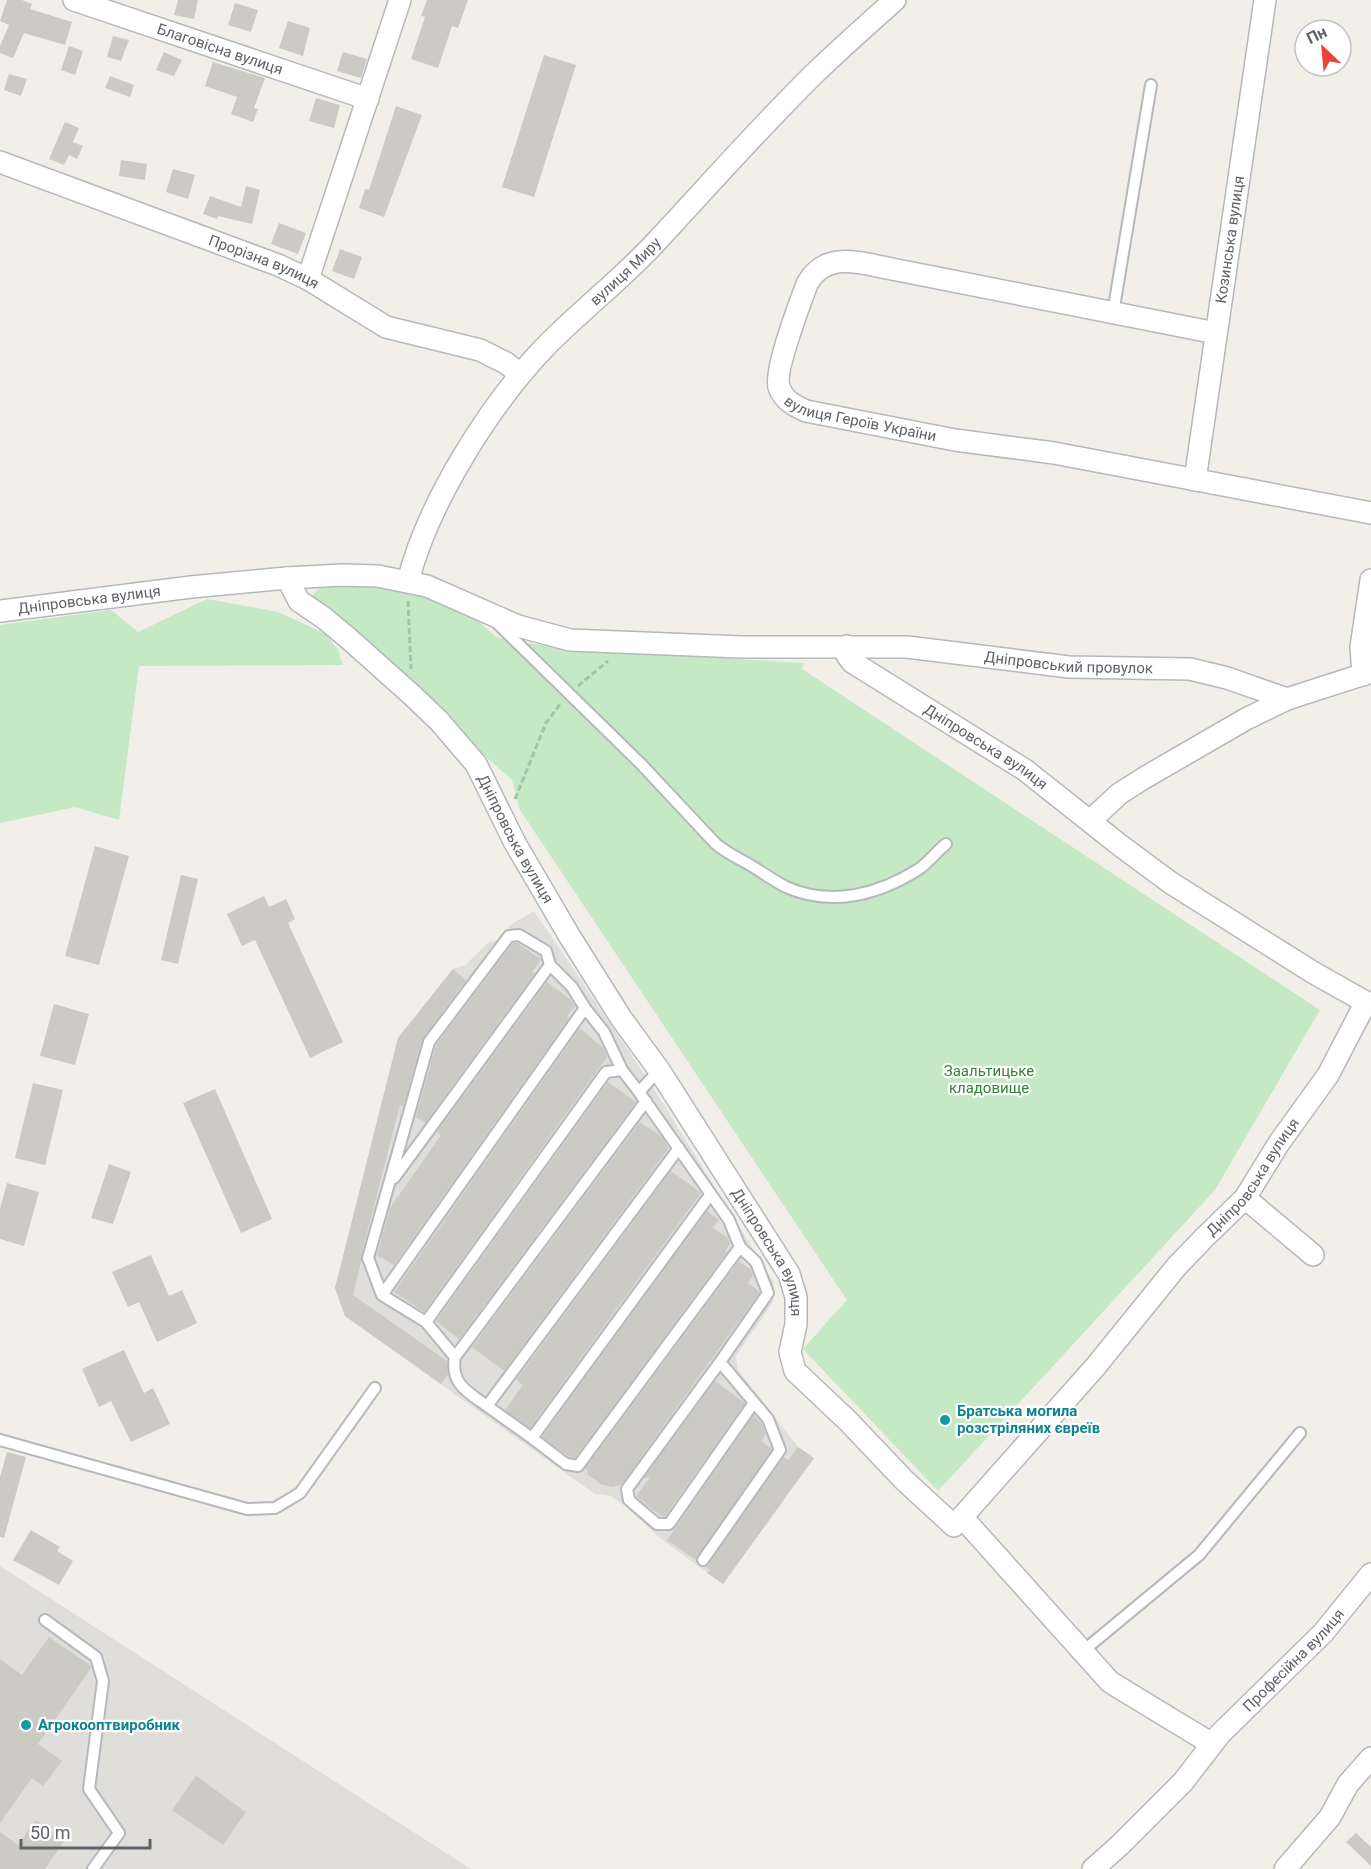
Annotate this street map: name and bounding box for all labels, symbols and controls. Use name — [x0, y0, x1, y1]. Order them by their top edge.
north arrow — [1293, 18, 1353, 78]
street label: Благовісна вулиця — [155, 20, 285, 79]
text: Пн — [1303, 22, 1330, 48]
street label: Козинська вулиця — [1212, 174, 1248, 305]
street label: Прорізна вулиця — [206, 231, 322, 293]
street label: вулиця Миру — [586, 234, 665, 309]
street label: вулиця Героїв України — [781, 392, 938, 445]
street label: Дніпровська вулиця — [17, 582, 162, 618]
street label: Дніпровський провулок — [983, 648, 1153, 677]
street label: Дніпровська вулиця — [921, 700, 1051, 793]
street label: Дніпровська вулиця — [474, 771, 557, 907]
park label: Заальтицьке кладовище — [944, 1062, 1034, 1097]
street label: Дніпровська вулиця — [1203, 1115, 1303, 1240]
street label: Дніпровська вулиця — [728, 1185, 805, 1316]
place label: Братська могила розстріляних євреїв — [957, 1402, 1100, 1437]
marker: Братська могила розстріляних євреїв — [938, 1413, 952, 1427]
street label: Професійна вулиця — [1239, 1605, 1348, 1716]
place label: Агрокооптвиробник — [38, 1716, 181, 1734]
marker: Агрокооптвиробник — [19, 1718, 33, 1732]
scale bar — [21, 1812, 150, 1850]
text: 50 m — [30, 1822, 70, 1843]

